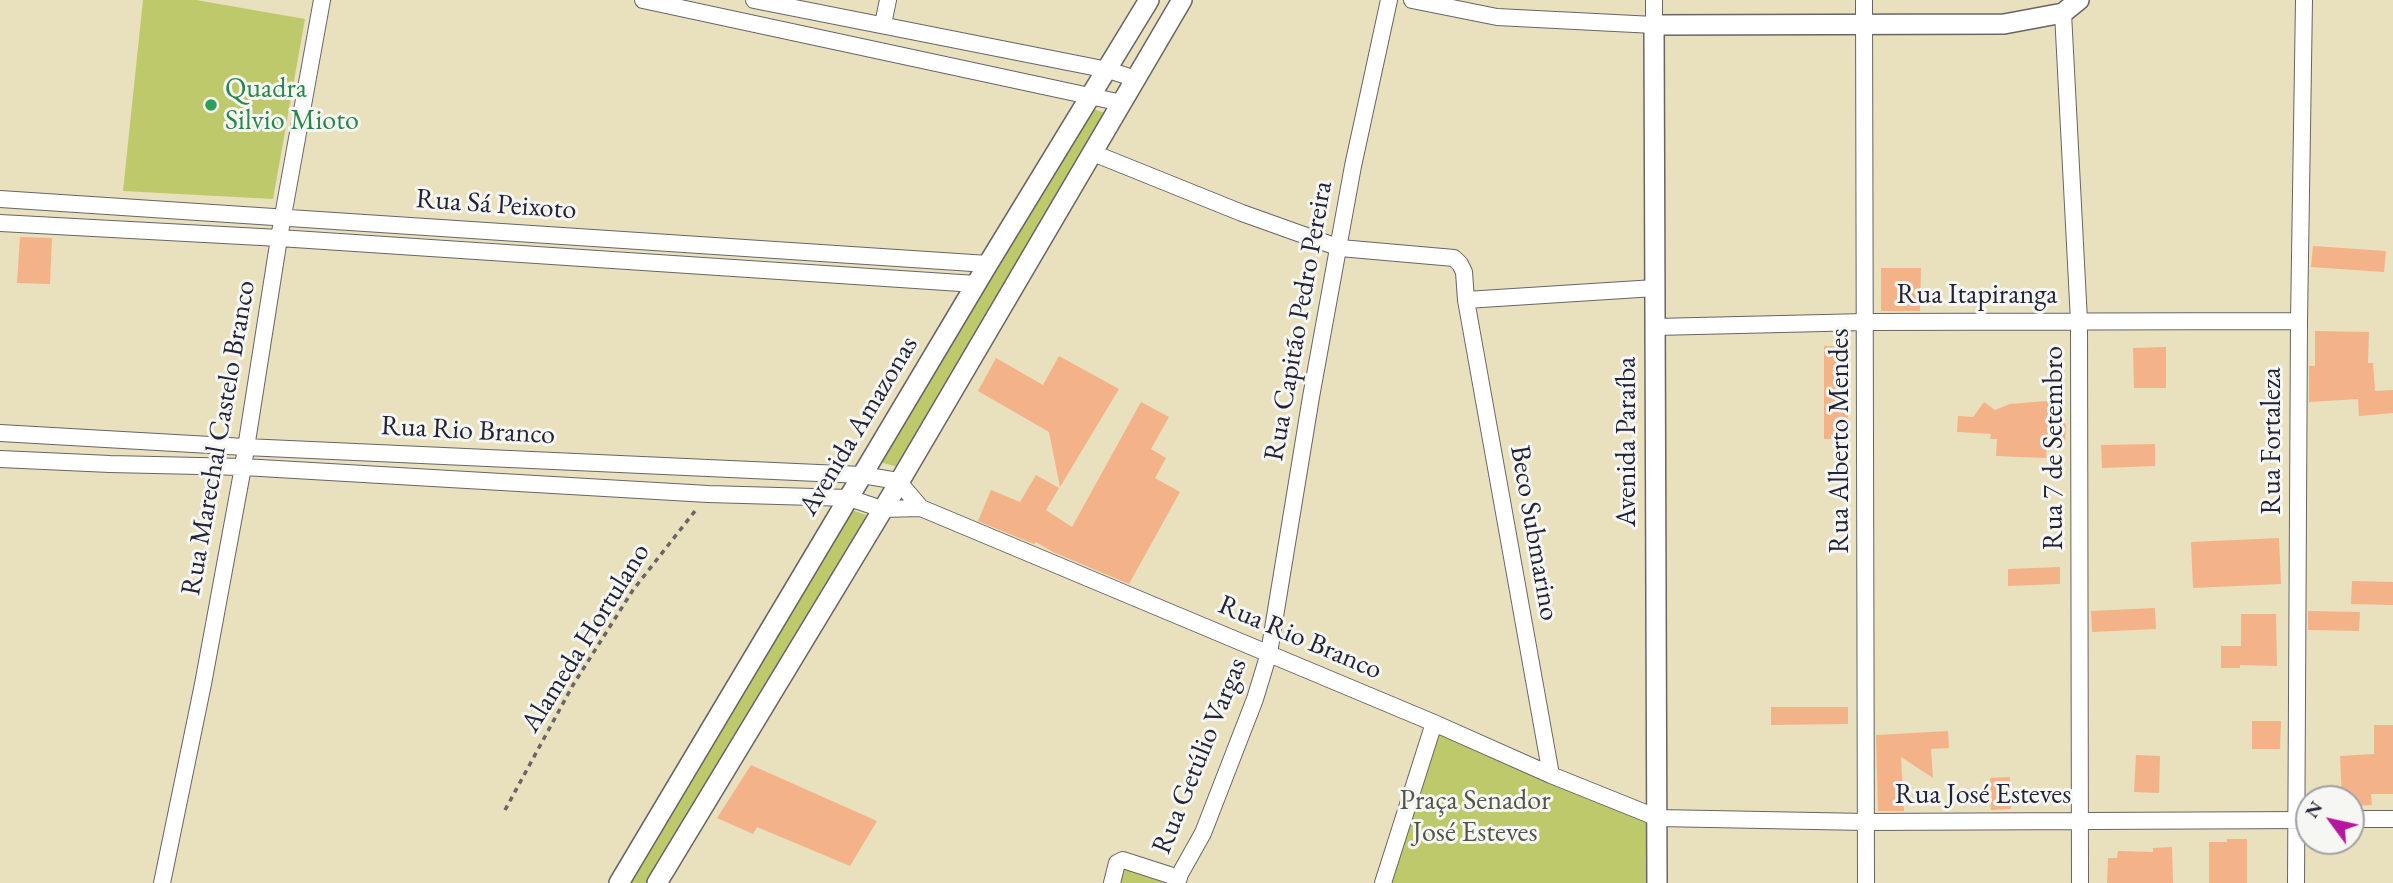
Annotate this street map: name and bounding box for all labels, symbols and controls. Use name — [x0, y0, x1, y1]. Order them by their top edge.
place label: Quadra Silvio Mioto — [225, 72, 359, 138]
marker: Quadra Silvio Mioto — [203, 97, 219, 113]
street label: Rua Capitão Pedro Pereira — [1258, 178, 1340, 464]
street label: Rua Sá Peixoto — [415, 183, 577, 227]
street label: Rua Marechal Castelo Branco — [175, 278, 263, 598]
street label: Rua Itapiranga — [1896, 278, 2058, 312]
street label: Rua Alberto Mendes — [1823, 328, 1857, 554]
street label: Avenida Amazonas — [792, 330, 926, 522]
street label: Rua 7 de Setembro — [2037, 346, 2071, 550]
street label: Avenida Paraíba — [1610, 357, 1644, 527]
street label: Rua Fortaleza — [2255, 367, 2289, 515]
street label: Rua Rio Branco — [380, 410, 556, 452]
street label: Beco Submarino — [1502, 443, 1566, 623]
street label: Alameda Hortulano — [514, 537, 658, 739]
street label: Rua Rio Branco — [1213, 588, 1387, 688]
street label: Rua Getúlio Vargas — [1145, 653, 1255, 859]
street label: Rua José Esteves — [1895, 778, 2071, 812]
park label: Praça Senador José Esteves — [1399, 784, 1551, 850]
north arrow — [2295, 785, 2365, 855]
text: N — [2299, 796, 2328, 823]

